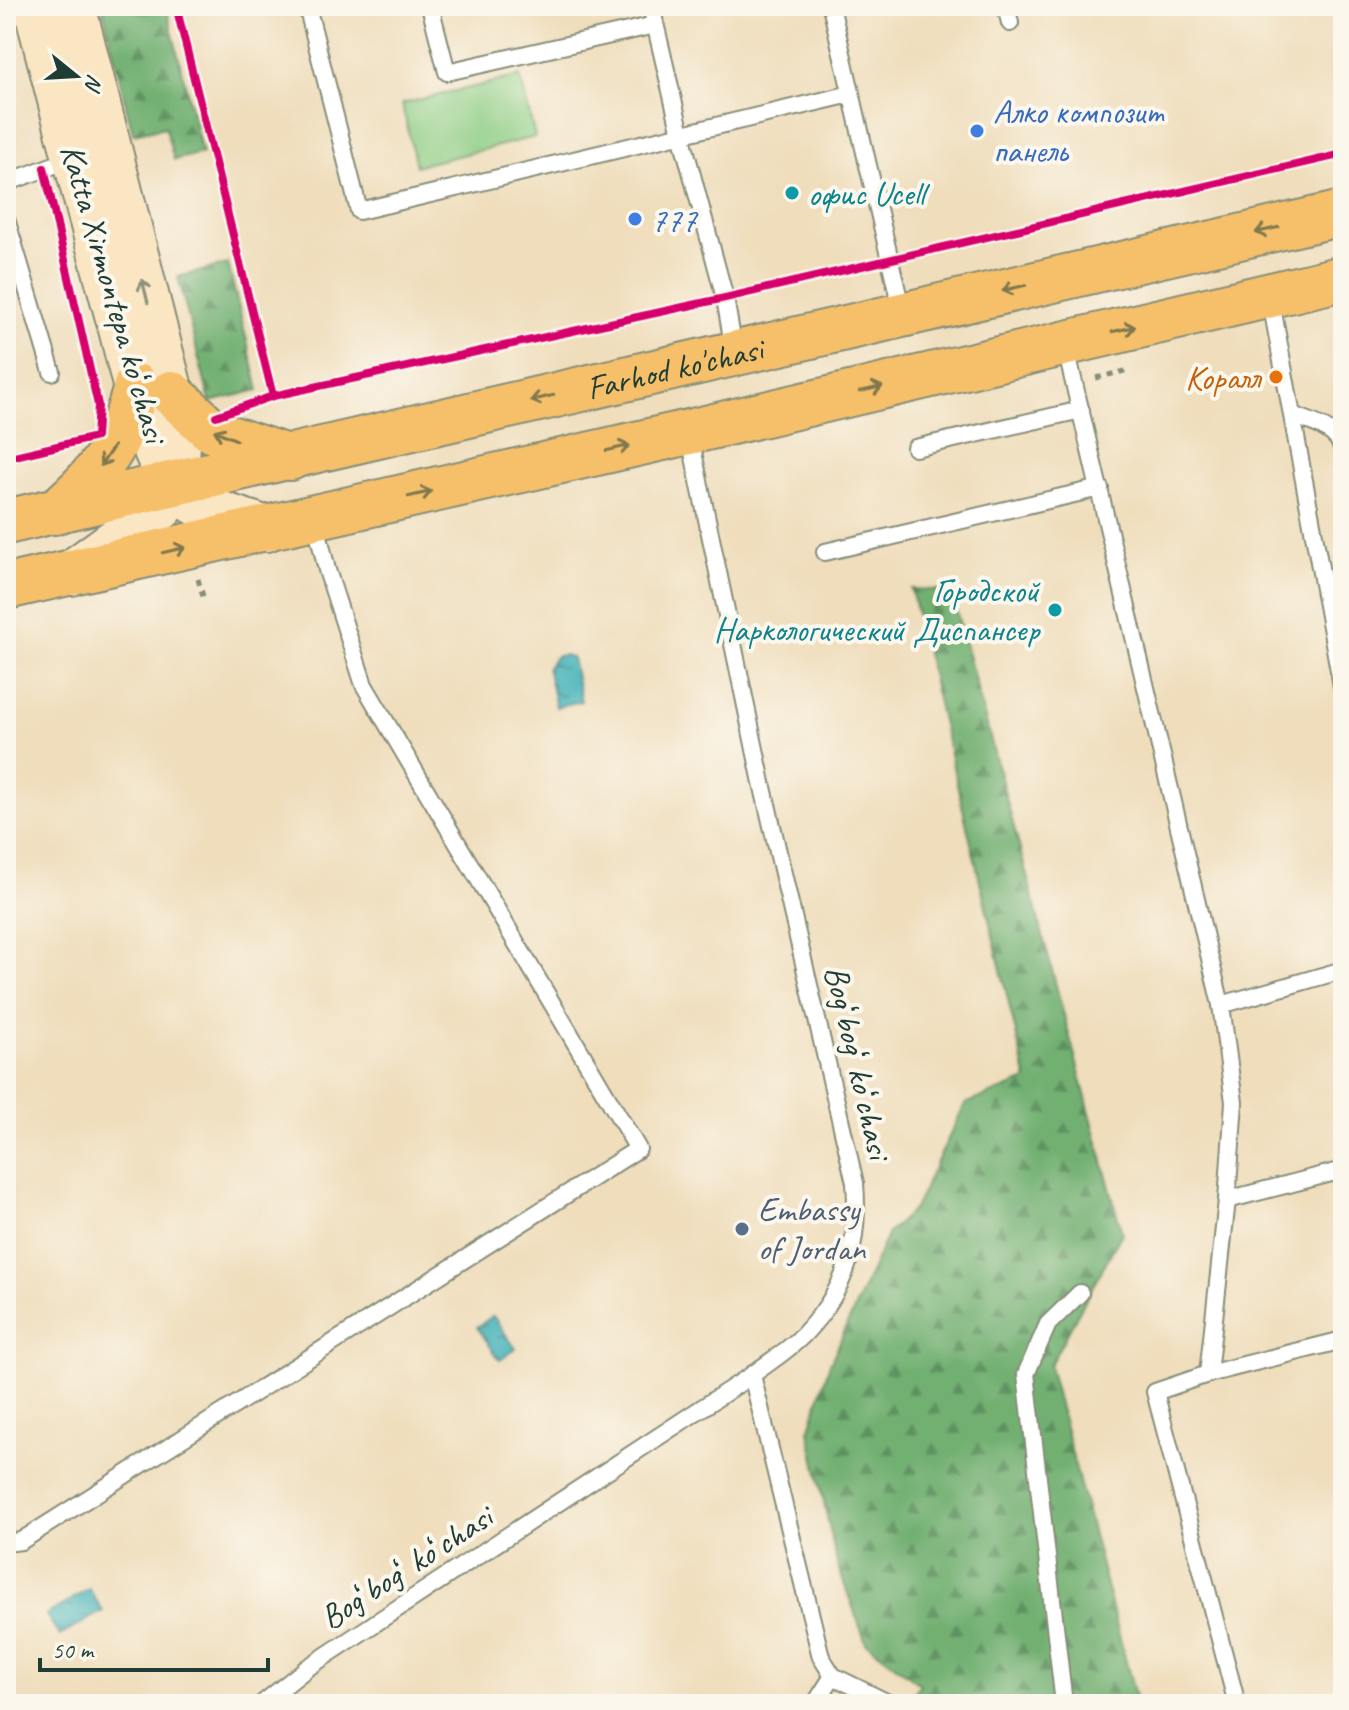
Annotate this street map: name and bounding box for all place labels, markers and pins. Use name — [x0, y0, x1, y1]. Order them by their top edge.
place label: Алко композит панель — [993, 90, 1165, 172]
marker: Алко композит панель — [968, 122, 986, 140]
place label: офис Ucell — [808, 172, 931, 215]
marker: офис Ucell — [783, 184, 801, 202]
place label: 777 — [651, 198, 699, 241]
marker: 777 — [626, 210, 644, 228]
place label: Коралл — [1185, 356, 1263, 399]
marker: Коралл — [1267, 368, 1285, 386]
place label: Городской Наркологический Диспансер — [714, 569, 1041, 651]
marker: Городской Наркологический Диспансер — [1046, 601, 1064, 619]
place label: Embassy of Jordan — [758, 1188, 867, 1270]
marker: Embassy of Jordan — [733, 1220, 751, 1238]

